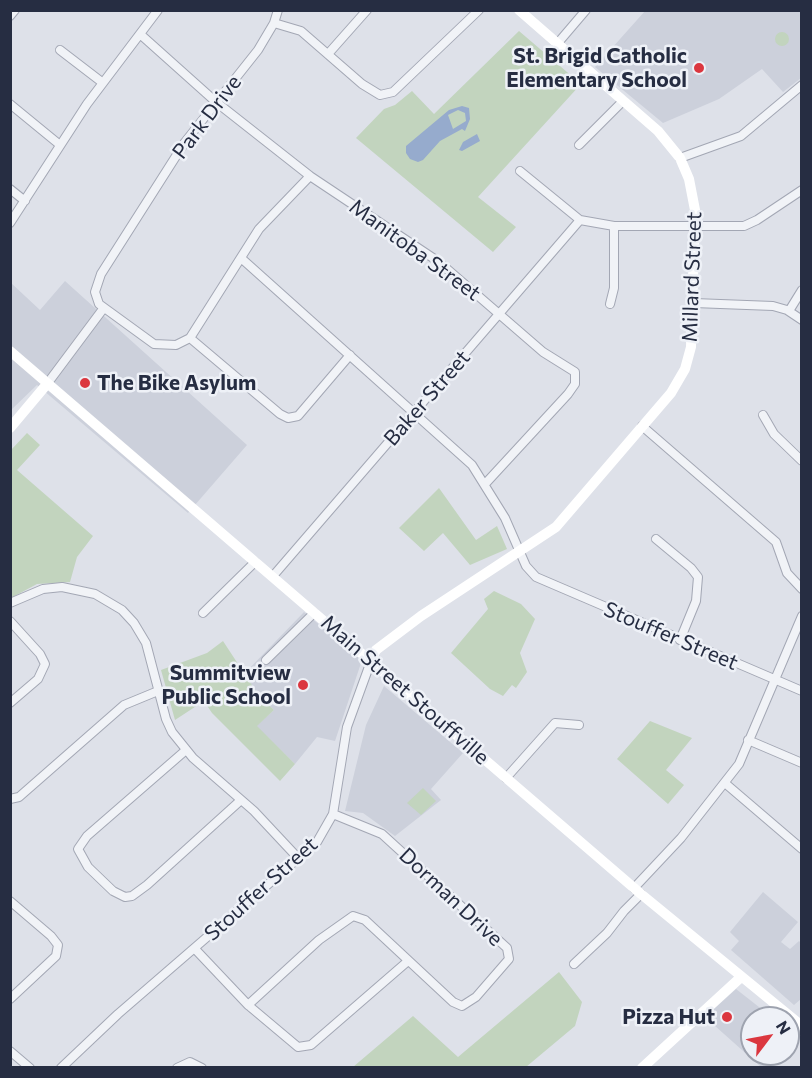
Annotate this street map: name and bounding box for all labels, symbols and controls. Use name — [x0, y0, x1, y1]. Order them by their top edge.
place label: St. Brigid Catholic Elementary School — [506, 43, 687, 93]
marker: St. Brigid Catholic Elementary School — [692, 61, 706, 75]
street label: Park Drive — [167, 70, 247, 164]
street label: Manitoba Street — [344, 194, 486, 306]
street label: Millard Street — [677, 211, 707, 343]
street label: Baker Street — [379, 345, 475, 451]
place label: The Bike Asylum — [97, 370, 256, 396]
marker: The Bike Asylum — [78, 376, 92, 390]
street label: Stouffer Street — [600, 596, 742, 676]
street label: Main Street Stouffville — [316, 610, 494, 770]
place label: Summitview Public School — [161, 660, 291, 710]
marker: Summitview Public School — [296, 678, 310, 692]
street label: Stouffer Street — [199, 832, 323, 946]
street label: Dorman Drive — [394, 843, 508, 951]
place label: Pizza Hut — [622, 1004, 715, 1030]
north arrow — [740, 1006, 800, 1066]
marker: Pizza Hut — [720, 1010, 734, 1024]
text: N — [773, 1017, 795, 1037]

